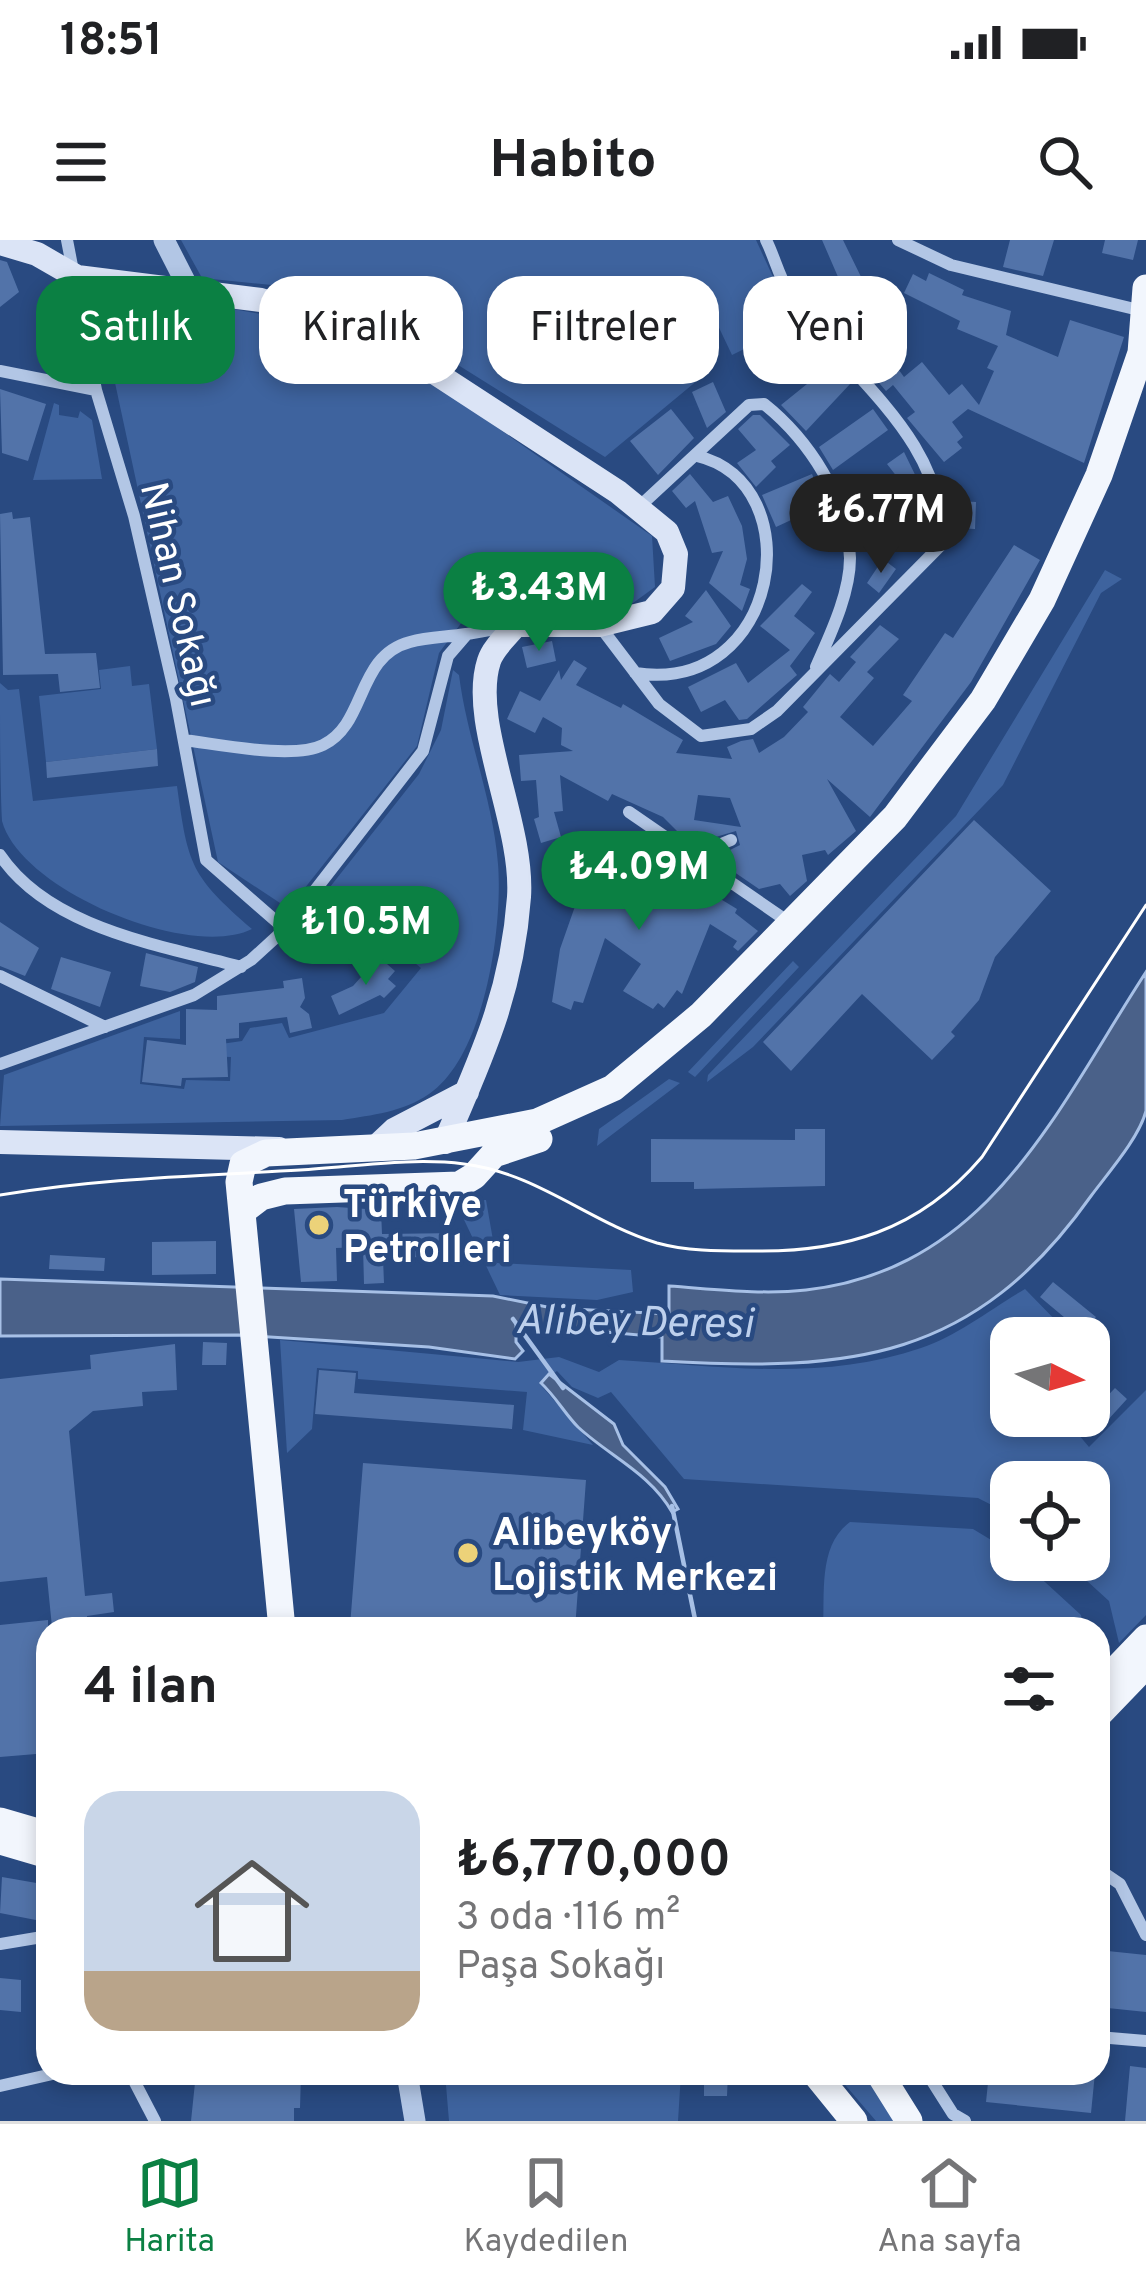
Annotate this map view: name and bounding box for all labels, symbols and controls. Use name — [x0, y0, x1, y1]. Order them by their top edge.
text: 18:51 — [60, 14, 163, 71]
text: Habito — [489, 128, 657, 197]
icon: menu — [48, 129, 114, 195]
icon: search — [1032, 129, 1098, 195]
chip: Satılık — [36, 276, 235, 384]
chip: Kiralık — [259, 276, 463, 384]
chip: Filtreler — [487, 276, 719, 384]
chip: Yeni — [743, 276, 907, 384]
pin: ₺6.77M — [783, 474, 979, 576]
street label: Nihan Sokağı — [126, 478, 225, 712]
text: ₺6.77M — [816, 488, 946, 537]
pin: ₺3.43M — [441, 552, 637, 654]
text: ₺3.43M — [470, 566, 608, 615]
pin: ₺4.09M — [541, 831, 737, 933]
text: ₺4.09M — [568, 845, 710, 894]
pin: ₺10.5M — [268, 886, 464, 988]
text: ₺10.5M — [300, 900, 432, 949]
place label: Türkiye Petrolleri — [343, 1183, 512, 1277]
marker: Türkiye Petrolleri — [306, 1212, 332, 1238]
water label: Alibey Deresi — [514, 1296, 756, 1353]
north arrow — [990, 1317, 1110, 1437]
map controls — [990, 1317, 1110, 1581]
button: locate — [990, 1461, 1110, 1581]
place label: Alibeyköy Lojistik Merkezi — [492, 1511, 778, 1605]
marker: Alibeyköy Lojistik Merkezi — [455, 1540, 481, 1566]
icon: filters — [996, 1656, 1062, 1722]
text: 4 ilan — [84, 1657, 218, 1722]
text: ₺6,770,000 — [456, 1830, 731, 1895]
icon: home — [180, 1839, 324, 1983]
text: 3 oda · 116 m² — [456, 1895, 680, 1944]
text: Paşa Sokağı — [456, 1944, 665, 1993]
tab: Harita — [124, 2150, 215, 2264]
tab: Kaydedilen — [464, 2150, 629, 2264]
tab: Ana sayfa — [877, 2150, 1022, 2264]

